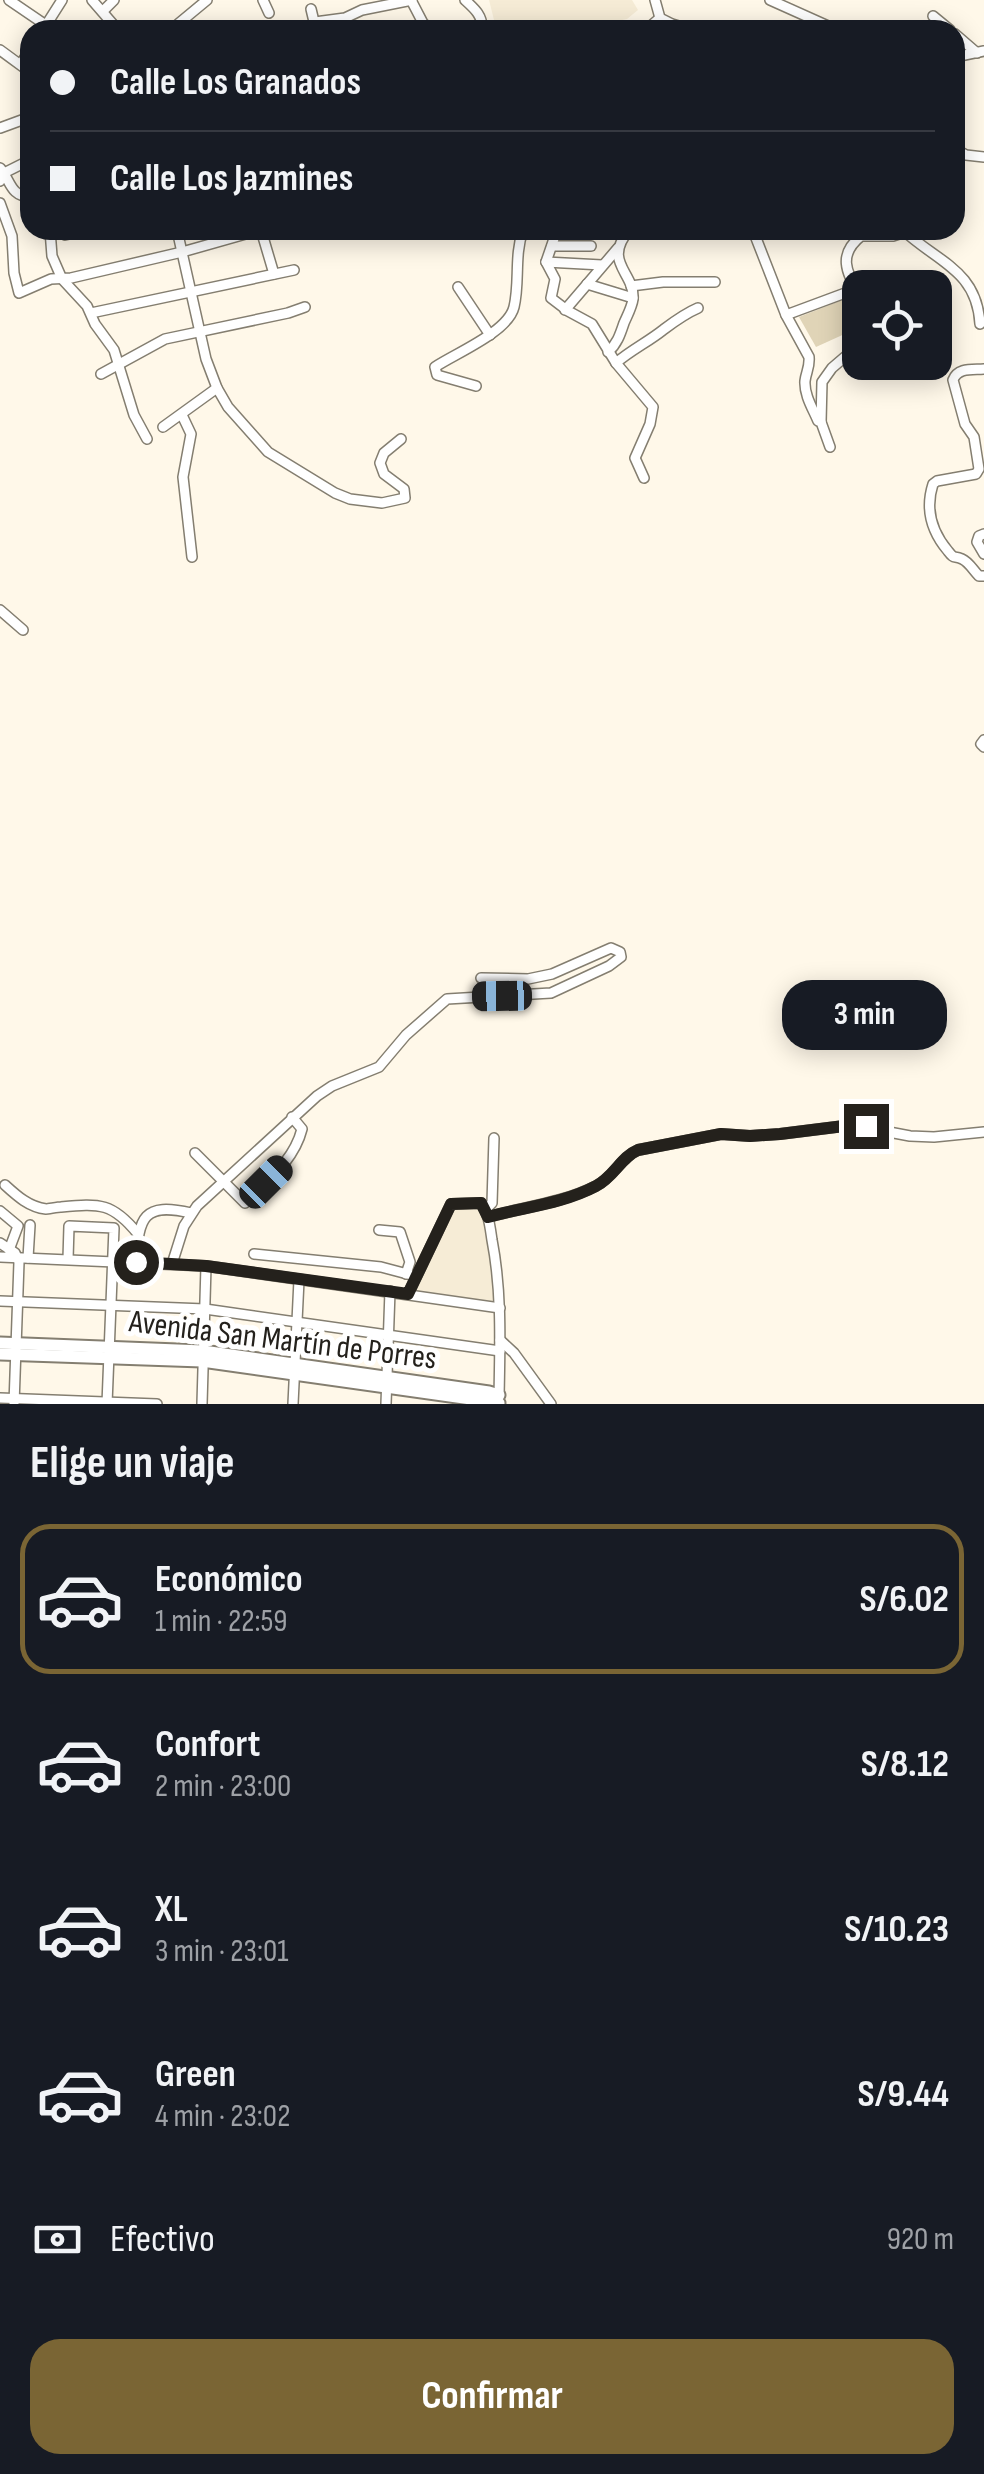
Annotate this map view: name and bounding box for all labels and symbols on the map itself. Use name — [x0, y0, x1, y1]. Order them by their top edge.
car — [472, 980, 532, 1012]
callout: 3 min — [784, 981, 948, 1051]
route end — [844, 1104, 889, 1149]
car — [234, 1150, 298, 1214]
route start — [114, 1240, 159, 1285]
street label: Avenida San Martín de Porres — [126, 1302, 439, 1379]

